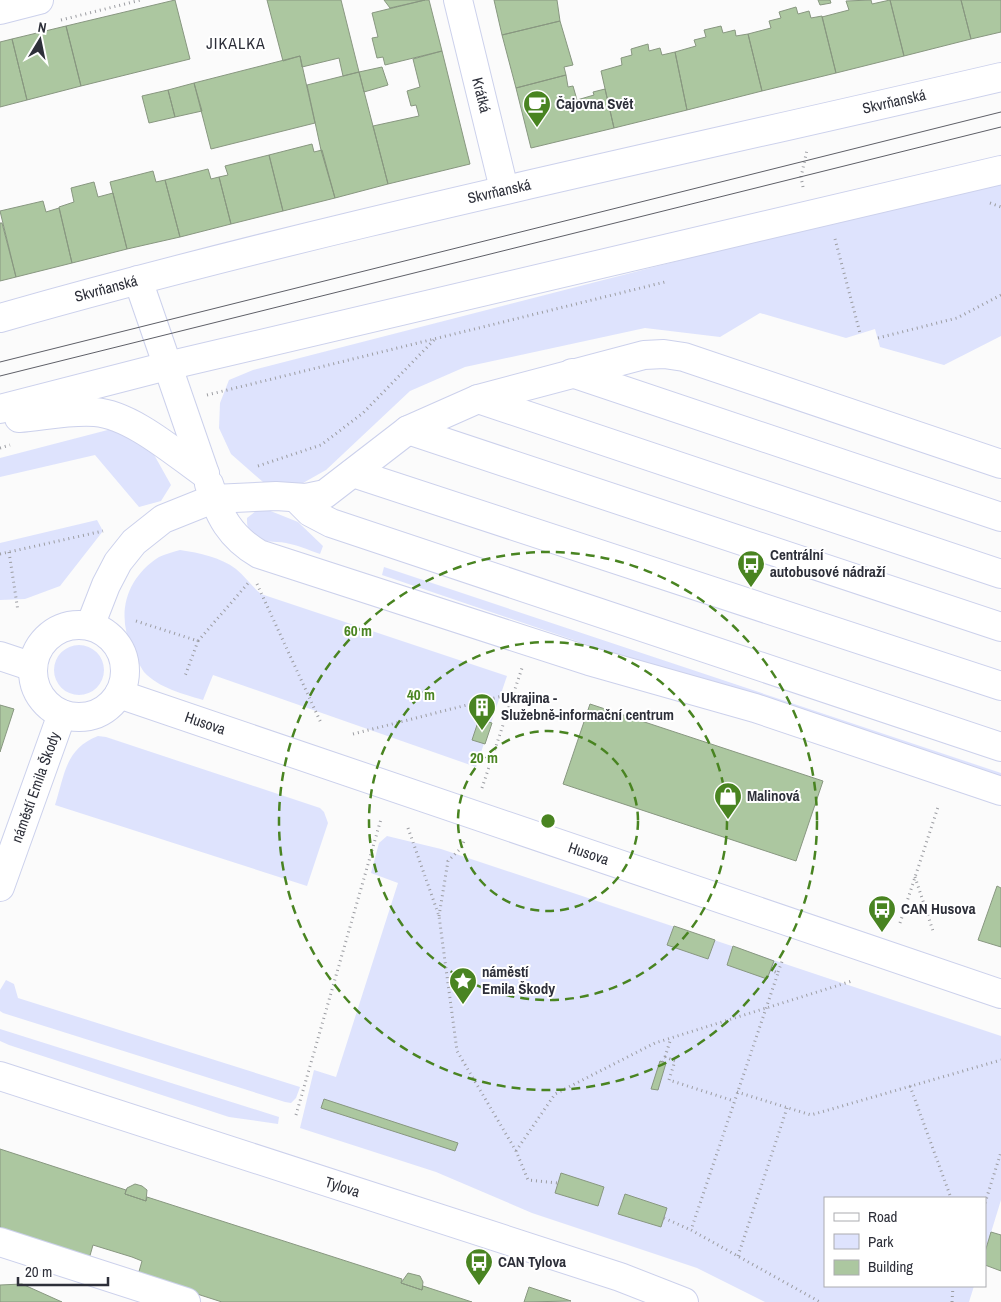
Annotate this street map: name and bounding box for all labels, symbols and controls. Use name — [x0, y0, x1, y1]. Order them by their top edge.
north arrow — [15, 15, 65, 65]
text: N — [37, 18, 48, 37]
district label: JIKALKA — [206, 32, 266, 54]
street label: Krátká — [467, 75, 496, 115]
street label: Skvrňanská — [860, 84, 928, 119]
cafe icon: Čajovna Svět — [522, 89, 552, 128]
place label: Čajovna Svět — [556, 93, 633, 114]
street label: Skvrňanská — [465, 173, 533, 208]
street label: Skvrňanská — [72, 270, 140, 307]
place label: Centrální autobusové nádraží — [770, 544, 886, 582]
bus stop icon: Centrální autobusové nádraží — [736, 549, 766, 588]
text: 60 m — [344, 620, 372, 641]
text: 40 m — [407, 684, 435, 705]
place label: Ukrajina - Služebně-informační centrum — [501, 687, 674, 725]
building icon: Ukrajina - Služebně-informační centrum — [467, 692, 497, 731]
street label: Husova — [182, 706, 229, 740]
street label: náměstí Emila Škody — [6, 728, 65, 845]
text: 20 m — [470, 747, 498, 768]
shop icon: Malinová — [713, 781, 743, 820]
place label: Malinová — [747, 785, 800, 806]
centre of rings — [539, 812, 557, 830]
street label: Husova — [566, 837, 612, 870]
bus stop icon: CAN Husova — [867, 894, 897, 933]
place label: CAN Husova — [901, 898, 976, 919]
place label: náměstí Emila Škody — [482, 961, 555, 999]
place icon: náměstí Emila Škody — [448, 966, 478, 1005]
street label: Tylova — [322, 1171, 363, 1202]
legend — [824, 1197, 986, 1287]
text: Road — [868, 1206, 897, 1227]
text: Park — [868, 1231, 894, 1252]
bus stop icon: CAN Tylova — [464, 1247, 494, 1286]
place label: CAN Tylova — [498, 1251, 566, 1272]
scale bar — [18, 1254, 108, 1286]
text: Building — [868, 1256, 913, 1277]
text: 20 m — [25, 1261, 52, 1282]

